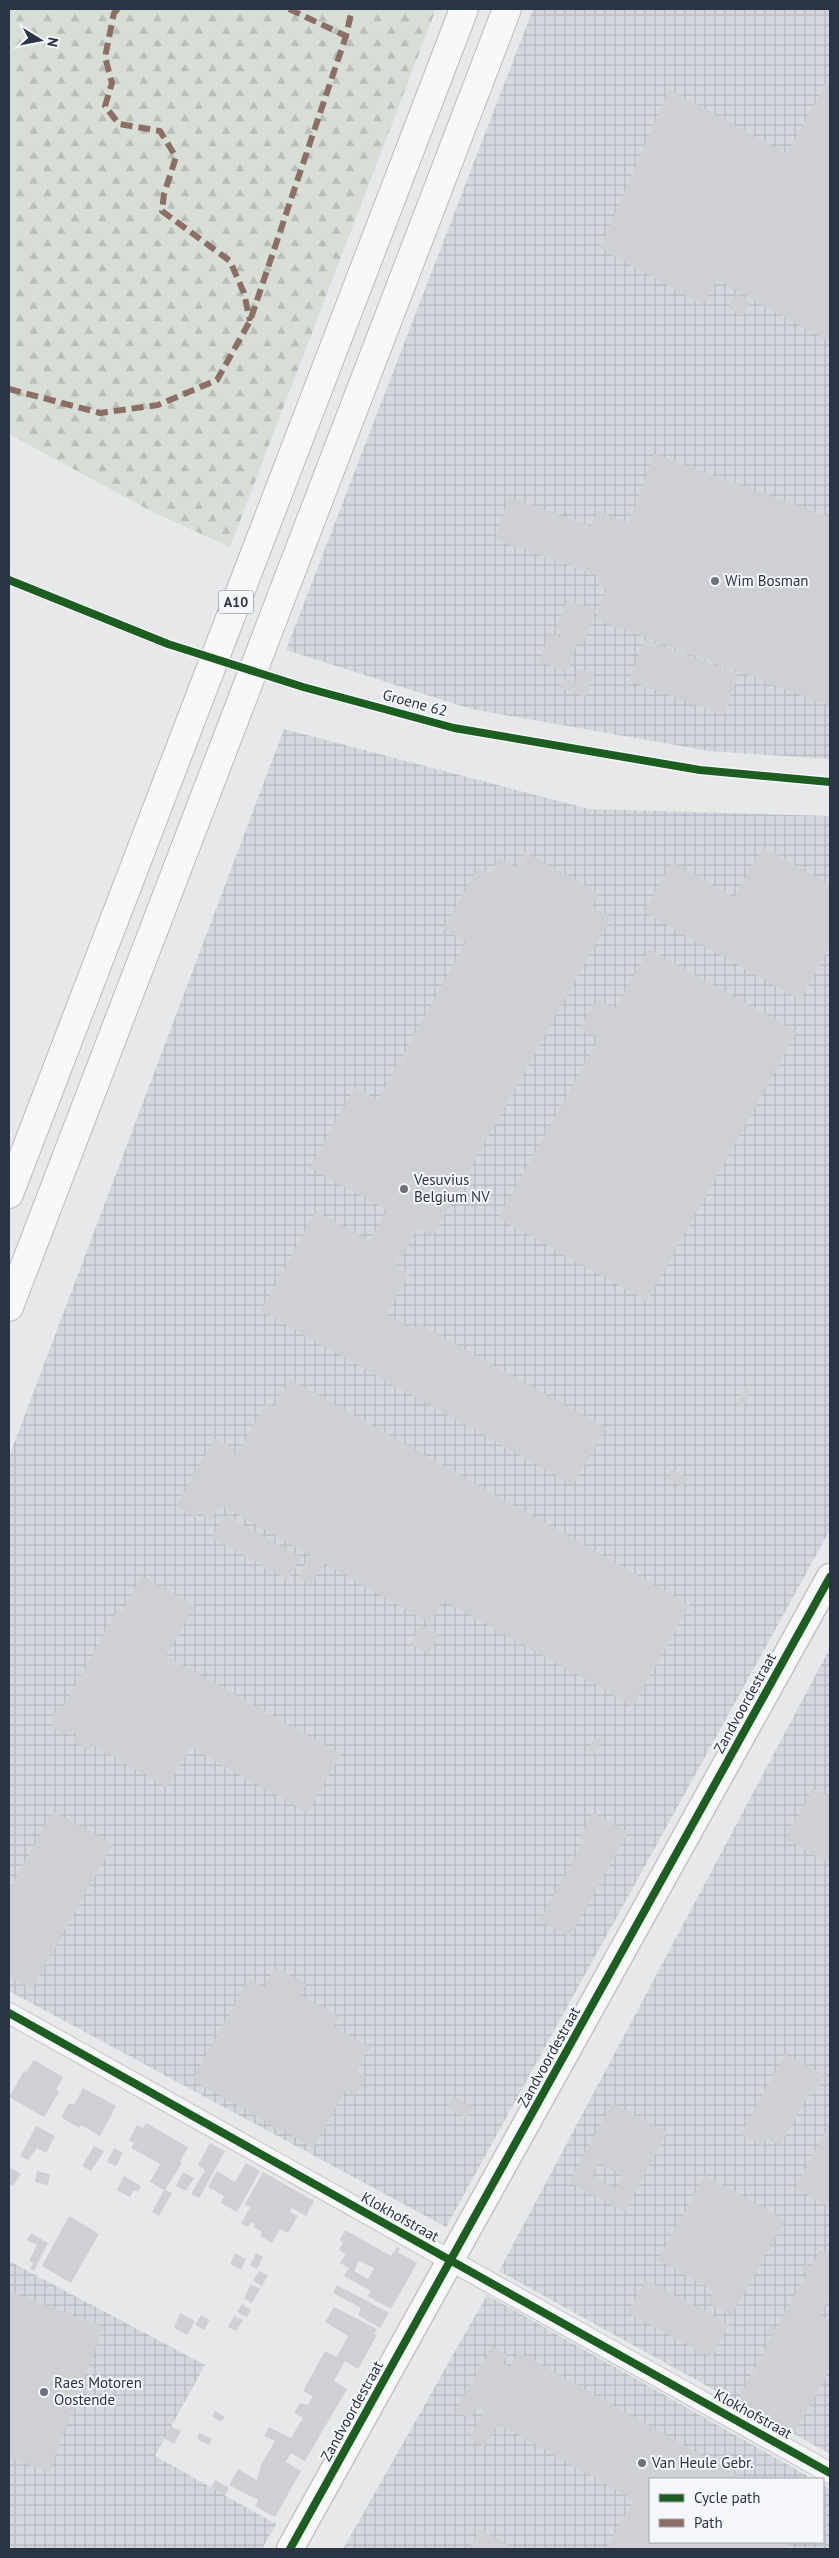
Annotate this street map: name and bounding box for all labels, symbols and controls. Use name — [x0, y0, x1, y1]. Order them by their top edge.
north arrow — [15, 15, 65, 65]
text: N — [43, 36, 62, 48]
place label: Wim Bosman — [725, 571, 809, 590]
marker: Wim Bosman — [709, 575, 721, 587]
road number: A10 — [218, 590, 254, 614]
street label: Groene 62 — [381, 685, 450, 720]
place label: Vesuvius Belgium NV — [413, 1170, 490, 1206]
marker: Vesuvius Belgium NV — [398, 1183, 410, 1195]
street label: Zandvoordestraat — [709, 1649, 780, 1756]
street label: Zandvoordestraat — [513, 2003, 584, 2110]
street label: Klokhofstraat — [358, 2187, 442, 2246]
street label: Zandvoordestraat — [316, 2357, 387, 2464]
place label: Raes Motoren Oostende — [54, 2373, 142, 2409]
street label: Klokhofstraat — [711, 2384, 795, 2443]
marker: Raes Motoren Oostende — [38, 2386, 50, 2398]
place label: Van Heule Gebr. — [651, 2453, 754, 2472]
marker: Van Heule Gebr. — [636, 2457, 648, 2469]
legend — [649, 2478, 824, 2543]
text: Cycle path — [694, 2488, 760, 2507]
text: Path — [694, 2513, 723, 2532]

